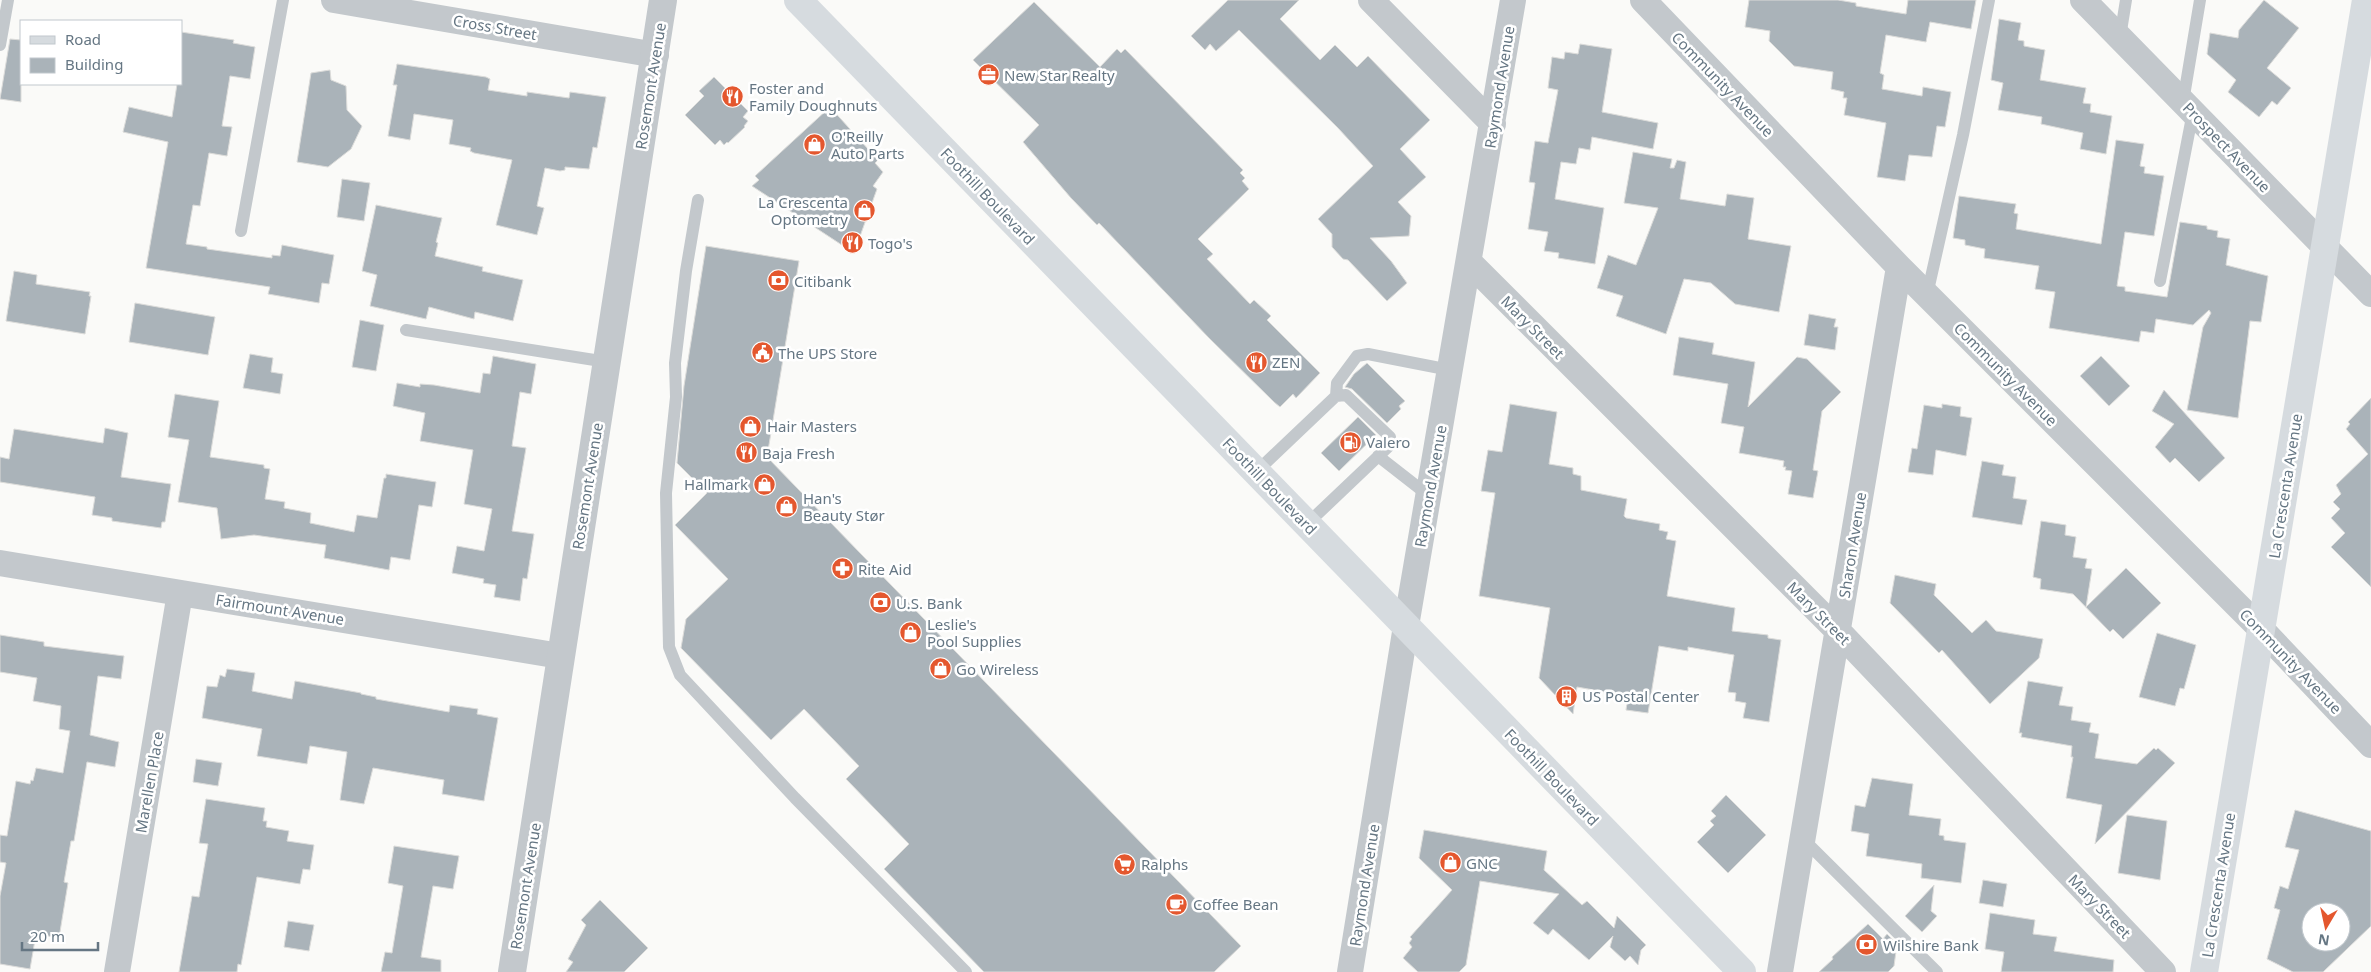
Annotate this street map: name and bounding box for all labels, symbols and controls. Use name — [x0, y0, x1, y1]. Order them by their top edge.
street label: Cross Street — [452, 10, 539, 44]
legend — [20, 20, 182, 85]
street label: Rosemont Avenue — [630, 21, 670, 151]
street label: Raymond Avenue — [1479, 24, 1519, 150]
street label: Community Avenue — [1668, 27, 1778, 141]
text: Road — [65, 29, 101, 49]
text: Building — [65, 54, 123, 74]
office icon: New Star Realty — [976, 63, 1000, 87]
place label: New Star Realty — [1004, 65, 1115, 85]
place label: Foster and Family Doughnuts — [749, 78, 877, 115]
restaurant icon: Foster and Family Doughnuts — [721, 85, 745, 109]
street label: Prospect Avenue — [2179, 98, 2275, 196]
place label: O'Reilly Auto Parts — [831, 126, 905, 163]
shop icon: O'Reilly Auto Parts — [803, 133, 827, 157]
street label: Foothill Boulevard — [937, 143, 1039, 249]
place label: La Crescenta Optometry — [758, 192, 848, 229]
shop icon: La Crescenta Optometry — [852, 199, 876, 223]
restaurant icon: Togo's — [840, 231, 864, 255]
place label: Togo's — [868, 233, 913, 253]
bank icon: Citibank — [766, 269, 790, 293]
place label: Citibank — [794, 271, 852, 291]
street label: Mary Street — [1497, 291, 1569, 363]
street label: Community Avenue — [1950, 318, 2062, 430]
public building icon: The UPS Store — [750, 341, 774, 365]
place label: The UPS Store — [778, 343, 877, 363]
restaurant icon: ZEN — [1244, 350, 1268, 374]
place label: ZEN — [1272, 352, 1300, 372]
street label: La Crescenta Avenue — [2264, 412, 2306, 560]
shop icon: Hair Masters — [739, 414, 763, 438]
place label: Hair Masters — [767, 416, 857, 436]
street label: Rosemont Avenue — [567, 421, 607, 551]
street label: Raymond Avenue — [1409, 423, 1451, 549]
fuel station icon: Valero — [1338, 430, 1362, 454]
place label: Valero — [1366, 432, 1410, 452]
street label: Foothill Boulevard — [1219, 433, 1321, 539]
restaurant icon: Baja Fresh — [734, 441, 758, 465]
place label: Baja Fresh — [762, 443, 835, 463]
shop icon: Hallmark — [752, 472, 776, 496]
place label: Hallmark — [684, 474, 748, 494]
place label: Han's Beauty Stør — [803, 488, 885, 525]
street label: Sharon Avenue — [1834, 491, 1870, 599]
shop icon: Han's Beauty Stør — [775, 495, 799, 519]
pharmacy icon: Rite Aid — [830, 557, 854, 581]
place label: Rite Aid — [858, 559, 912, 579]
street label: Mary Street — [1783, 577, 1855, 649]
street label: Fairmount Avenue — [214, 589, 346, 629]
bank icon: U.S. Bank — [868, 591, 892, 615]
place label: U.S. Bank — [896, 593, 962, 613]
street label: Community Avenue — [2236, 604, 2346, 718]
place label: Leslie's Pool Supplies — [927, 614, 1021, 651]
shop icon: Leslie's Pool Supplies — [899, 621, 923, 645]
shop icon: Go Wireless — [928, 657, 952, 681]
place label: Go Wireless — [956, 659, 1039, 679]
building icon: US Postal Center — [1554, 684, 1578, 708]
place label: US Postal Center — [1582, 686, 1699, 706]
street label: Foothill Boulevard — [1501, 724, 1603, 830]
street label: Marellen Place — [130, 730, 168, 834]
street label: La Crescenta Avenue — [2197, 811, 2239, 959]
street label: Rosemont Avenue — [505, 821, 545, 951]
street label: Raymond Avenue — [1344, 822, 1384, 948]
shop icon: GNC — [1438, 851, 1462, 875]
supermarket icon: Ralphs — [1113, 852, 1137, 876]
place label: GNC — [1466, 853, 1498, 873]
place label: Ralphs — [1141, 854, 1188, 874]
street label: Mary Street — [2064, 870, 2136, 943]
cafe icon: Coffee Bean — [1165, 892, 1189, 916]
place label: Coffee Bean — [1193, 894, 1279, 914]
north arrow — [2301, 902, 2351, 952]
scale bar — [22, 920, 99, 952]
text: 20 m — [30, 926, 65, 946]
text: N — [2317, 930, 2331, 951]
bank icon: Wilshire Bank — [1855, 933, 1879, 957]
place label: Wilshire Bank — [1883, 935, 1979, 955]

